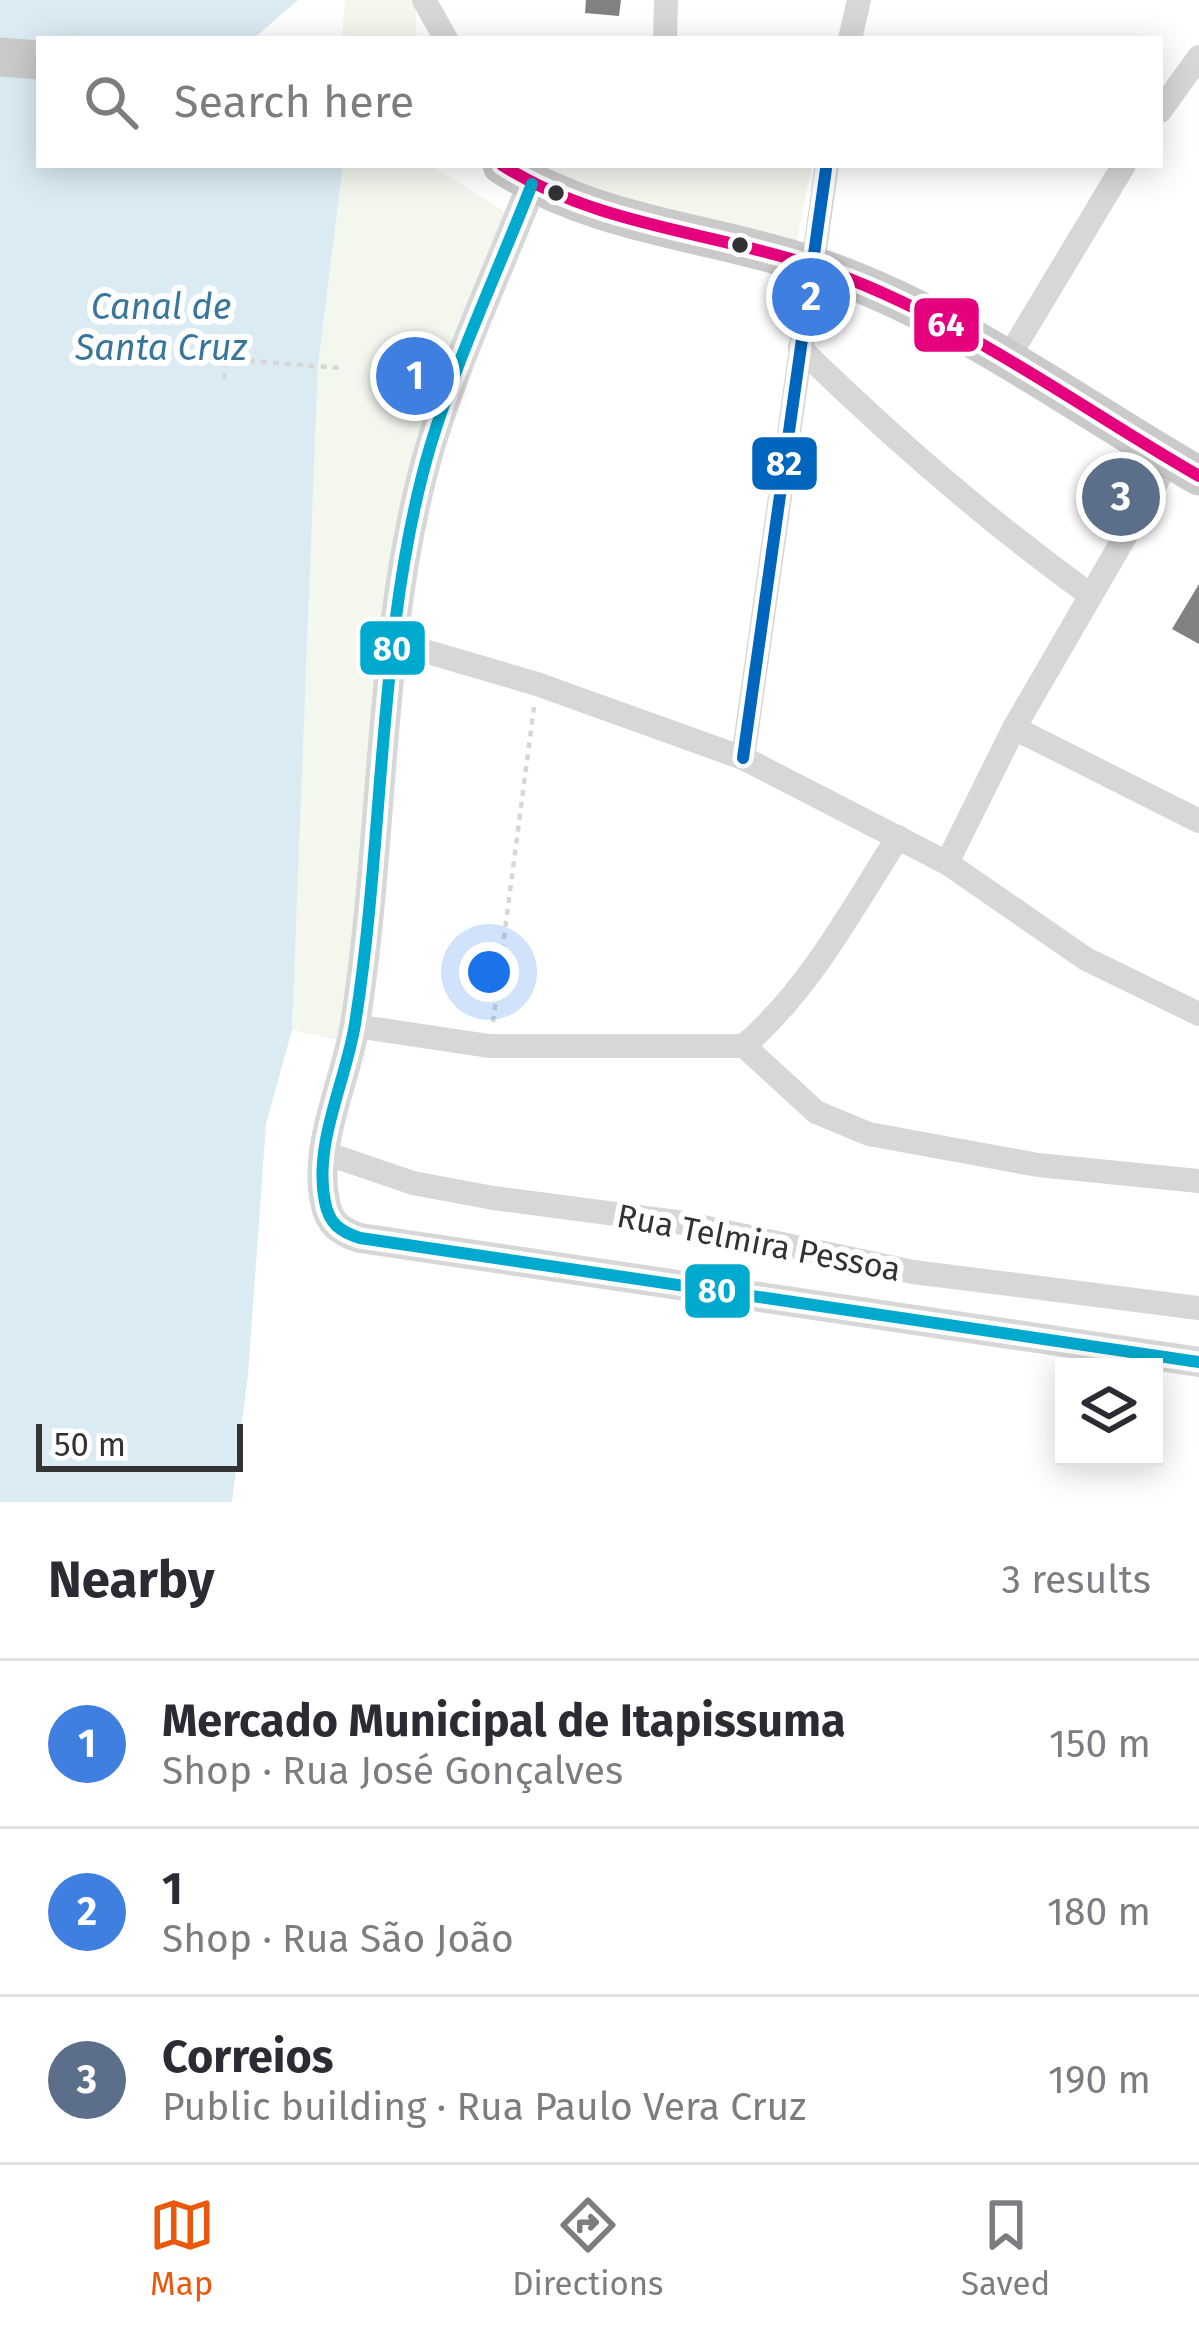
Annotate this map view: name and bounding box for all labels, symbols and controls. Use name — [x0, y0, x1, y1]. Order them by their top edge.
search box — [36, 36, 1163, 168]
icon: search — [78, 69, 144, 135]
text: Search here — [174, 75, 414, 129]
unlabelled marker — [545, 182, 567, 204]
unlabelled marker — [729, 234, 751, 256]
pin: 2 — [772, 252, 850, 342]
water label: Canal de Santa Cruz — [74, 285, 248, 370]
line badge: 64 — [912, 296, 981, 354]
text: 64 — [927, 305, 965, 345]
pin: 1 — [376, 331, 454, 421]
line badge: 82 — [750, 435, 819, 492]
text: 82 — [766, 444, 802, 484]
pin: 3 — [1082, 452, 1160, 542]
line badge: 80 — [358, 619, 427, 677]
text: 80 — [373, 629, 411, 669]
your location — [459, 942, 519, 1002]
street label: Rua Telmira Pessoa — [614, 1196, 904, 1290]
line badge: 80 — [683, 1262, 752, 1320]
text: 80 — [698, 1271, 736, 1311]
map controls — [1055, 1358, 1163, 1466]
button: layers — [1055, 1358, 1163, 1466]
scale bar — [36, 1418, 243, 1471]
text: 50 m — [54, 1425, 126, 1465]
text: Nearby — [48, 1549, 214, 1611]
text: 3 results — [1001, 1557, 1151, 1603]
text: Mercado Municipal de Itapissuma — [162, 1694, 846, 1748]
text: 1 — [78, 1721, 96, 1767]
text: 150 m — [1049, 1721, 1151, 1767]
text: Shop · Rua José Gonçalves — [162, 1748, 623, 1794]
text: 1 — [162, 1862, 183, 1916]
text: 2 — [77, 1889, 97, 1935]
text: 180 m — [1047, 1889, 1151, 1935]
text: Shop · Rua São João — [162, 1916, 514, 1962]
text: Correios — [162, 2030, 334, 2084]
text: 3 — [77, 2057, 97, 2103]
text: 190 m — [1048, 2057, 1151, 2103]
text: Public building · Rua Paulo Vera Cruz — [162, 2084, 806, 2130]
tab: Map — [149, 2192, 215, 2304]
tab: Directions — [512, 2192, 664, 2304]
tab: Saved — [961, 2192, 1050, 2304]

